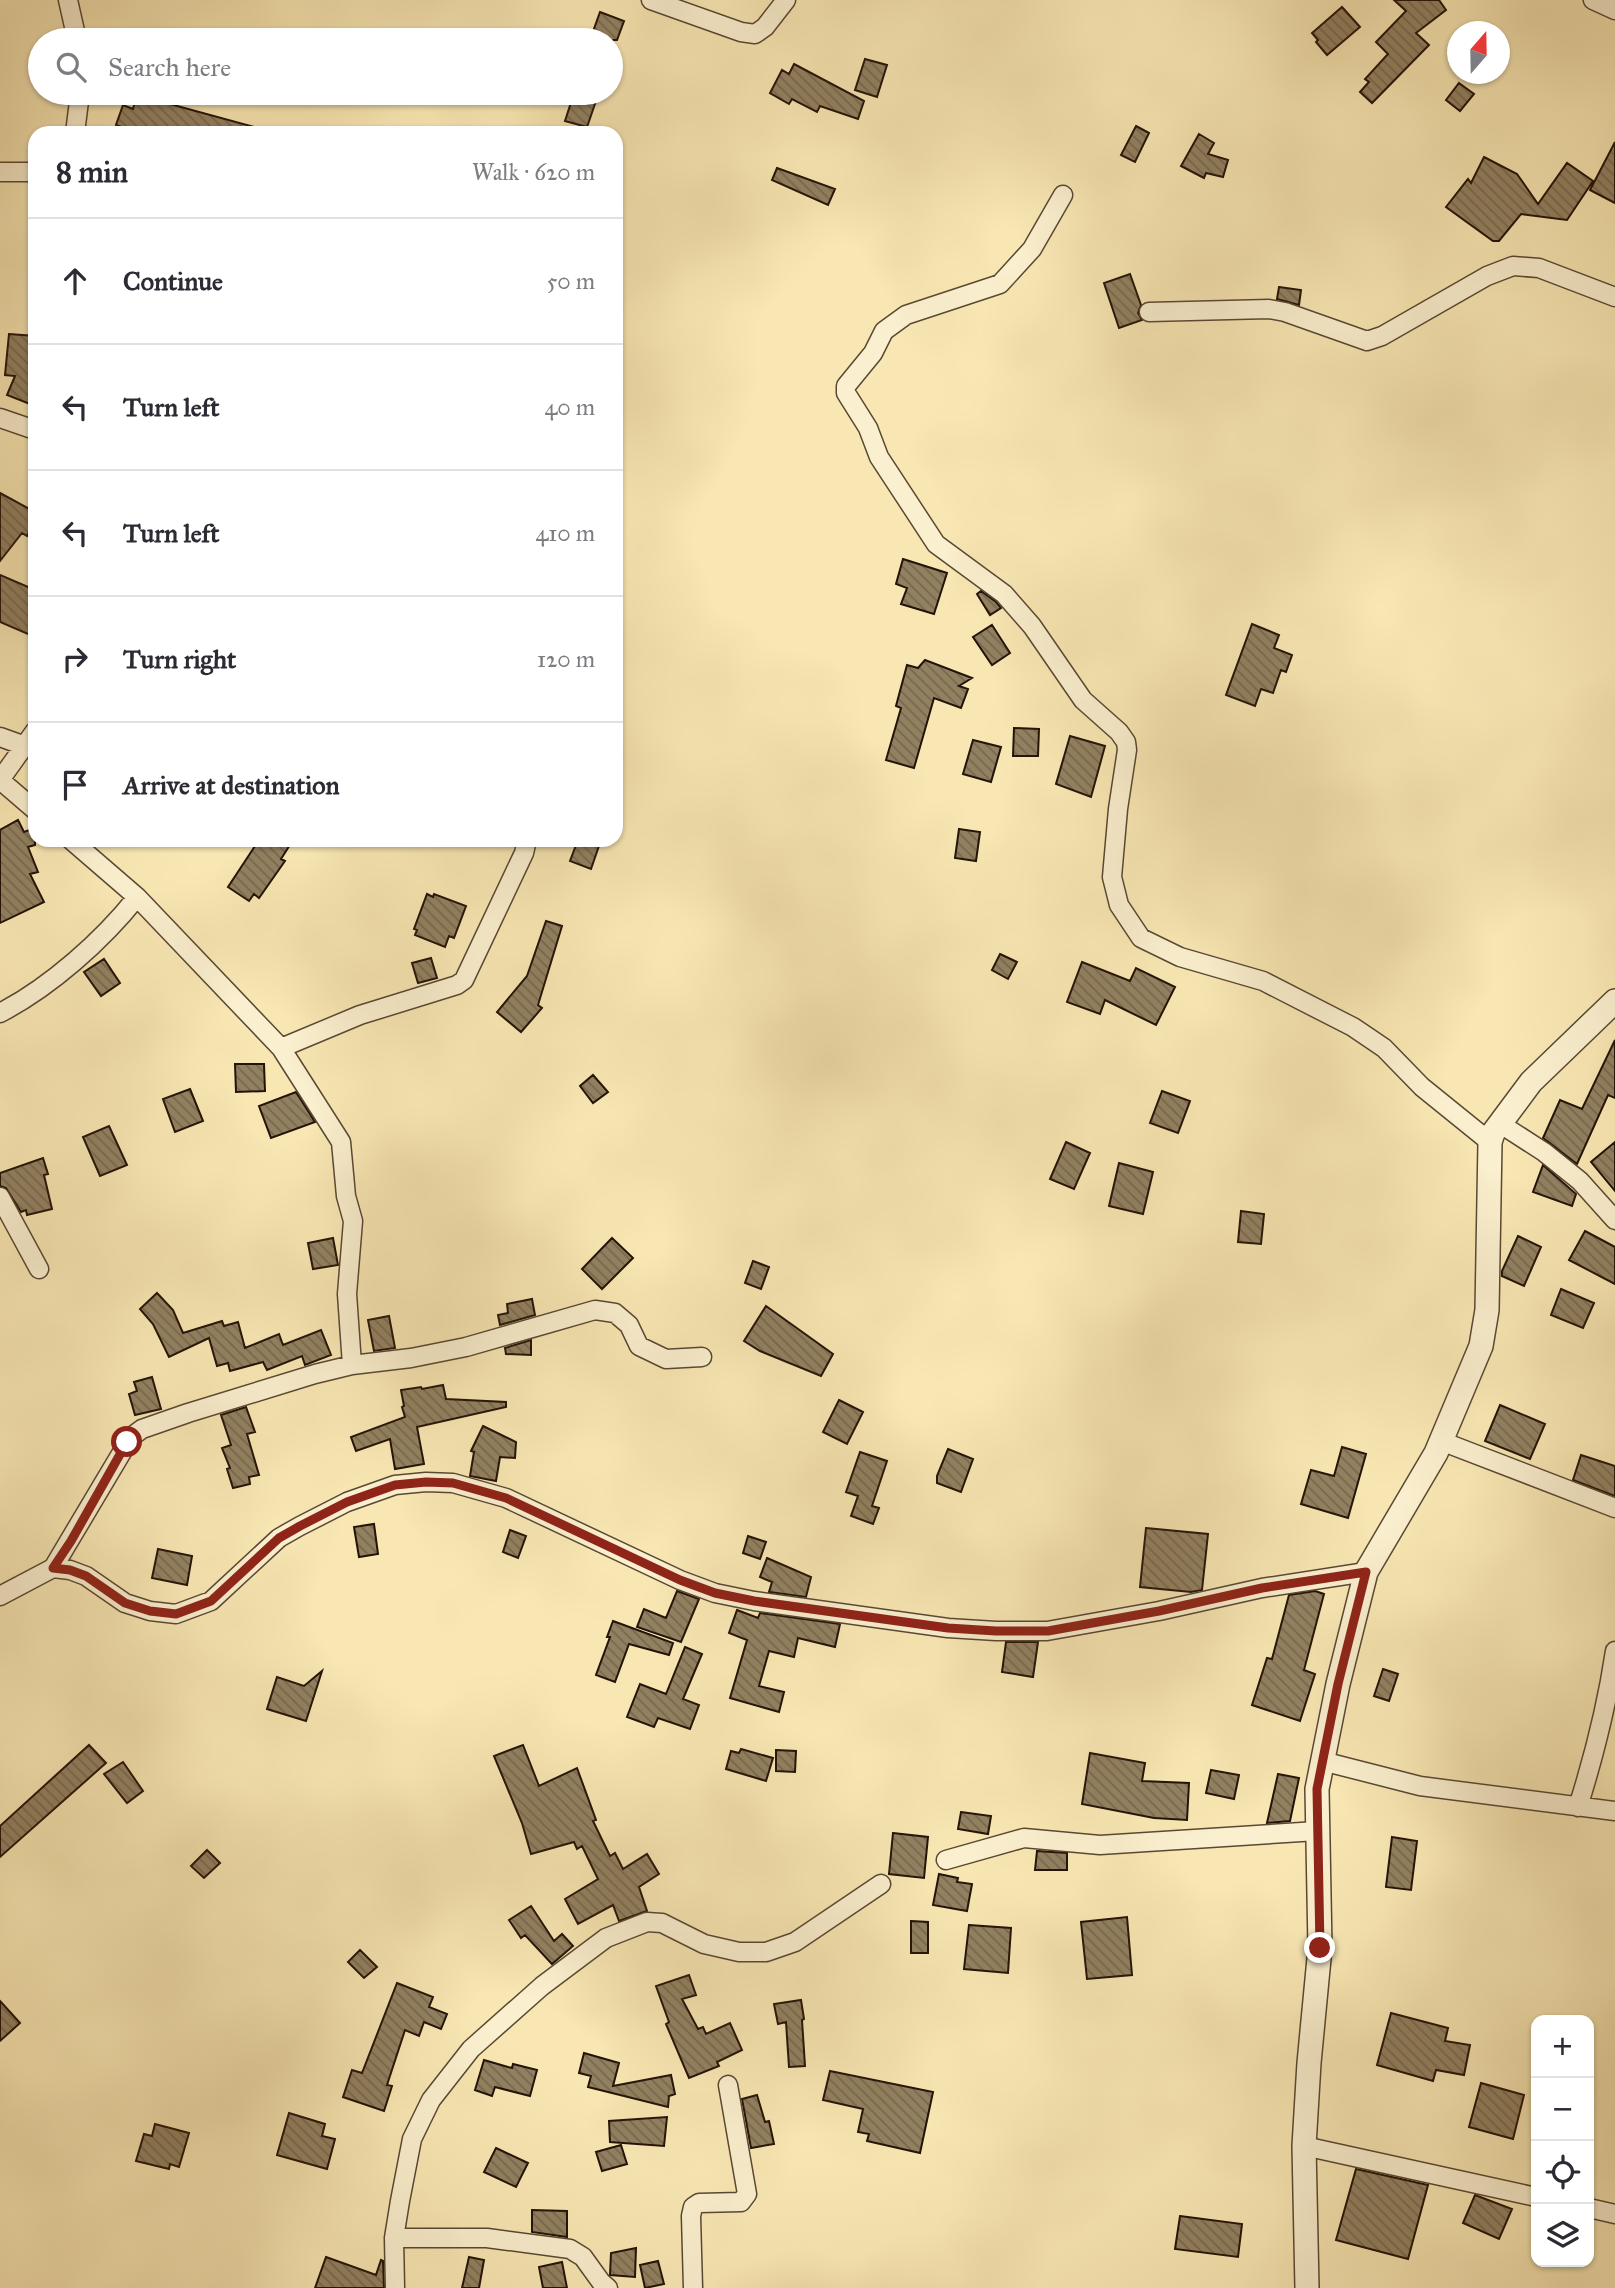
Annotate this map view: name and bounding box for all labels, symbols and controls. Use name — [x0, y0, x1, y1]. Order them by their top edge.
north arrow — [1447, 21, 1510, 84]
search box — [28, 28, 623, 105]
icon: search — [52, 48, 90, 86]
text: Search here — [108, 51, 231, 83]
text: 8 min — [56, 154, 128, 190]
text: Walk · 620 m — [472, 158, 595, 186]
icon: ahead — [56, 262, 94, 300]
text: Continue — [123, 265, 223, 297]
text: 50 m — [547, 267, 595, 295]
icon: left — [56, 388, 94, 426]
text: Turn left — [123, 391, 219, 423]
text: 40 m — [545, 393, 595, 421]
icon: left — [56, 514, 94, 552]
text: Turn left — [123, 517, 219, 549]
text: 410 m — [536, 519, 595, 547]
icon: right — [56, 640, 94, 678]
text: Turn right — [123, 643, 236, 675]
text: 120 m — [537, 645, 595, 673]
icon: arrive — [56, 766, 94, 804]
text: Arrive at destination — [123, 769, 340, 801]
route start — [111, 1426, 142, 1457]
route end — [1304, 1932, 1335, 1963]
map controls — [1531, 2015, 1594, 2267]
button: + — [1531, 2015, 1594, 2078]
button: − — [1531, 2078, 1594, 2141]
button: locate — [1531, 2141, 1594, 2204]
button: layers — [1531, 2204, 1594, 2267]

